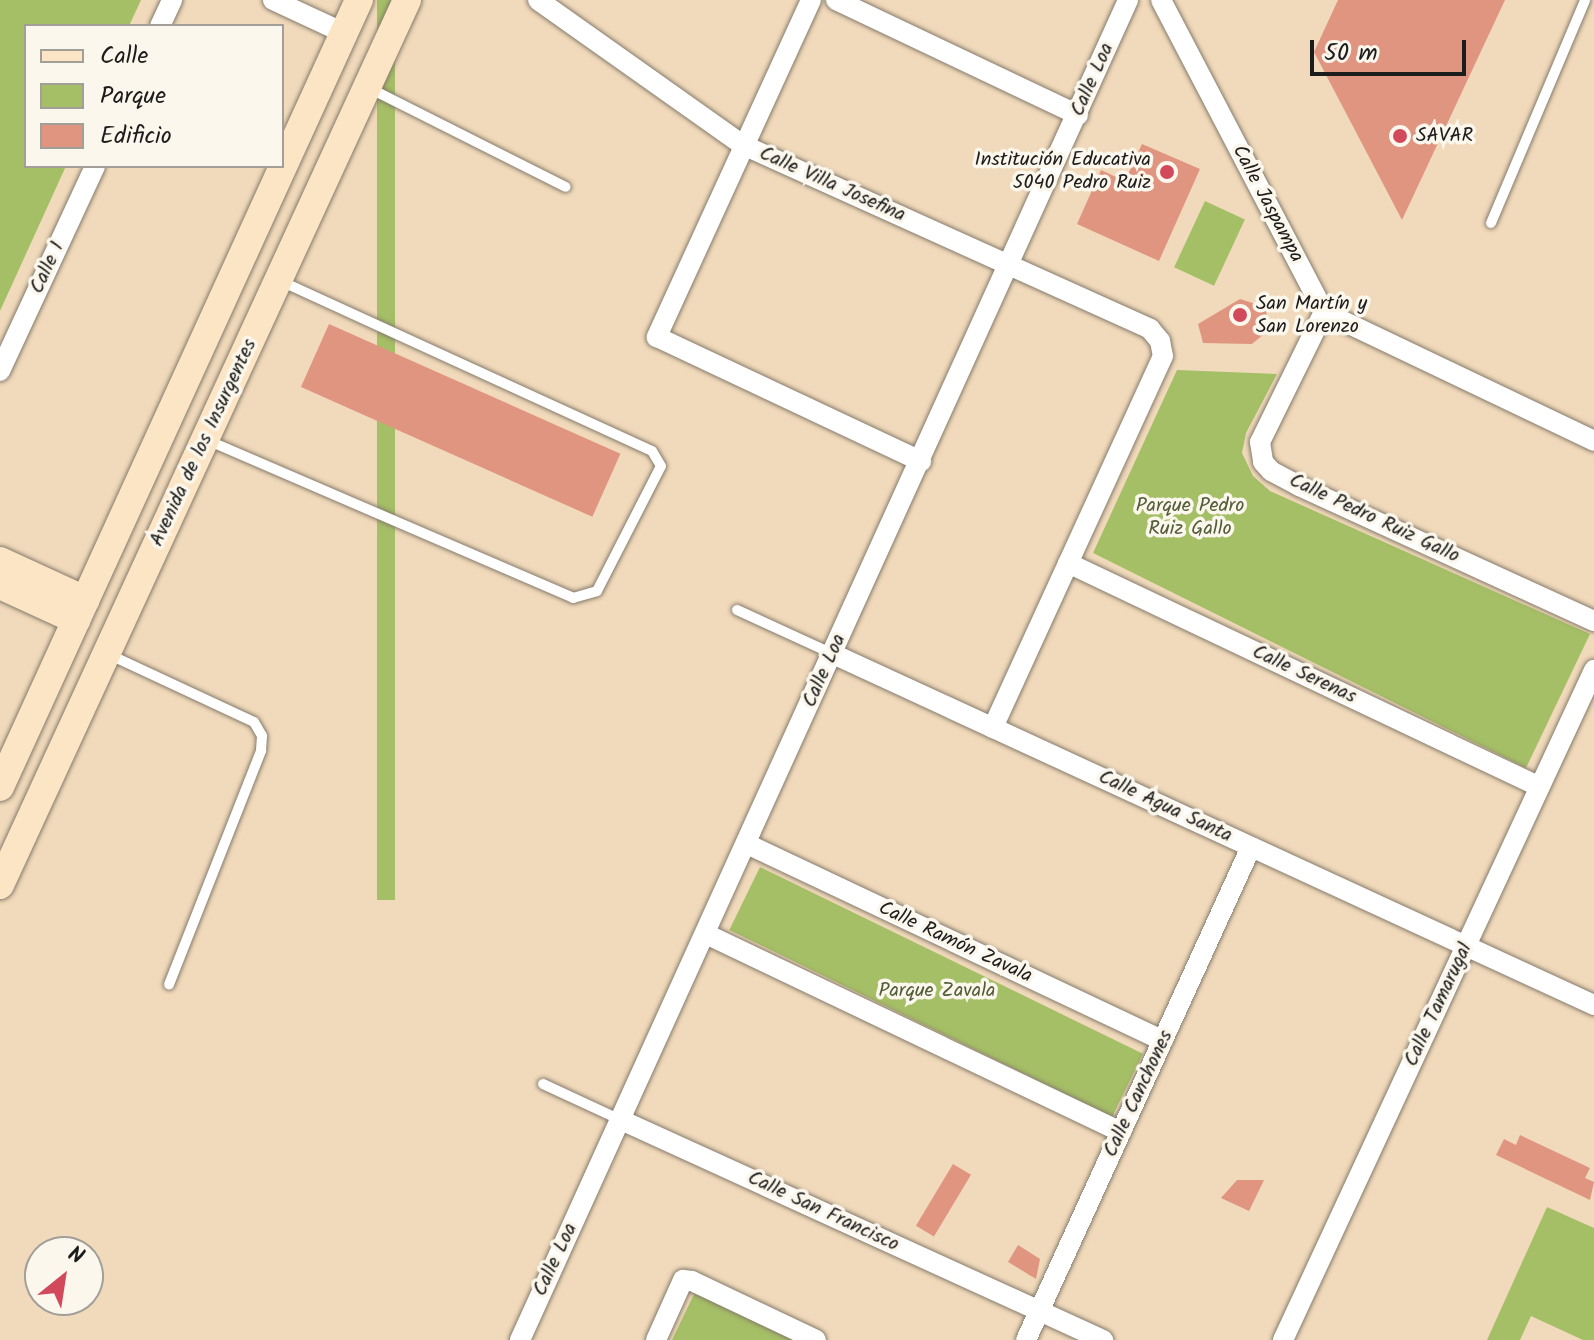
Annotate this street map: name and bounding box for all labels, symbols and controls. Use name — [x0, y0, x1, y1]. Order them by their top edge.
legend — [24, 24, 284, 168]
scale bar — [1314, 24, 1470, 74]
text: 50 m — [1324, 34, 1378, 73]
text: Calle — [100, 37, 148, 76]
street label: Calle Loa — [1066, 40, 1120, 120]
text: Parque — [100, 77, 166, 116]
text: Edificio — [100, 117, 172, 156]
place label: SAVAR — [1416, 124, 1473, 148]
marker: SAVAR — [1391, 127, 1409, 145]
street label: Calle Jaspampa — [1226, 141, 1308, 267]
street label: Calle Villa Josefina — [755, 142, 909, 228]
place label: Institución Educativa 5040 Pedro Ruiz — [974, 148, 1151, 195]
marker: Institución Educativa 5040 Pedro Ruiz — [1158, 163, 1176, 181]
street label: Calle 1 — [26, 238, 70, 298]
place label: San Martín y San Lorenzo — [1256, 292, 1367, 339]
marker: San Martín y San Lorenzo — [1231, 306, 1249, 324]
street label: Avenida de los Insurgentes — [145, 336, 263, 550]
street label: Calle Pedro Ruiz Gallo — [1285, 469, 1463, 569]
park label: Parque Pedro Ruiz Gallo — [1136, 495, 1244, 542]
street label: Calle Loa — [798, 631, 852, 711]
street label: Calle Serenas — [1248, 640, 1360, 710]
street label: Calle Agua Santa — [1094, 766, 1236, 848]
street label: Calle Ramón Zavala — [874, 897, 1036, 989]
street label: Calle Tamarugal — [1400, 939, 1478, 1071]
park label: Parque Zavala — [879, 979, 995, 1003]
street label: Calle Canchones — [1099, 1027, 1179, 1161]
street label: Calle San Francisco — [744, 1166, 902, 1258]
street label: Calle Loa — [529, 1220, 583, 1300]
north arrow — [24, 1236, 104, 1316]
text: N — [60, 1238, 90, 1275]

